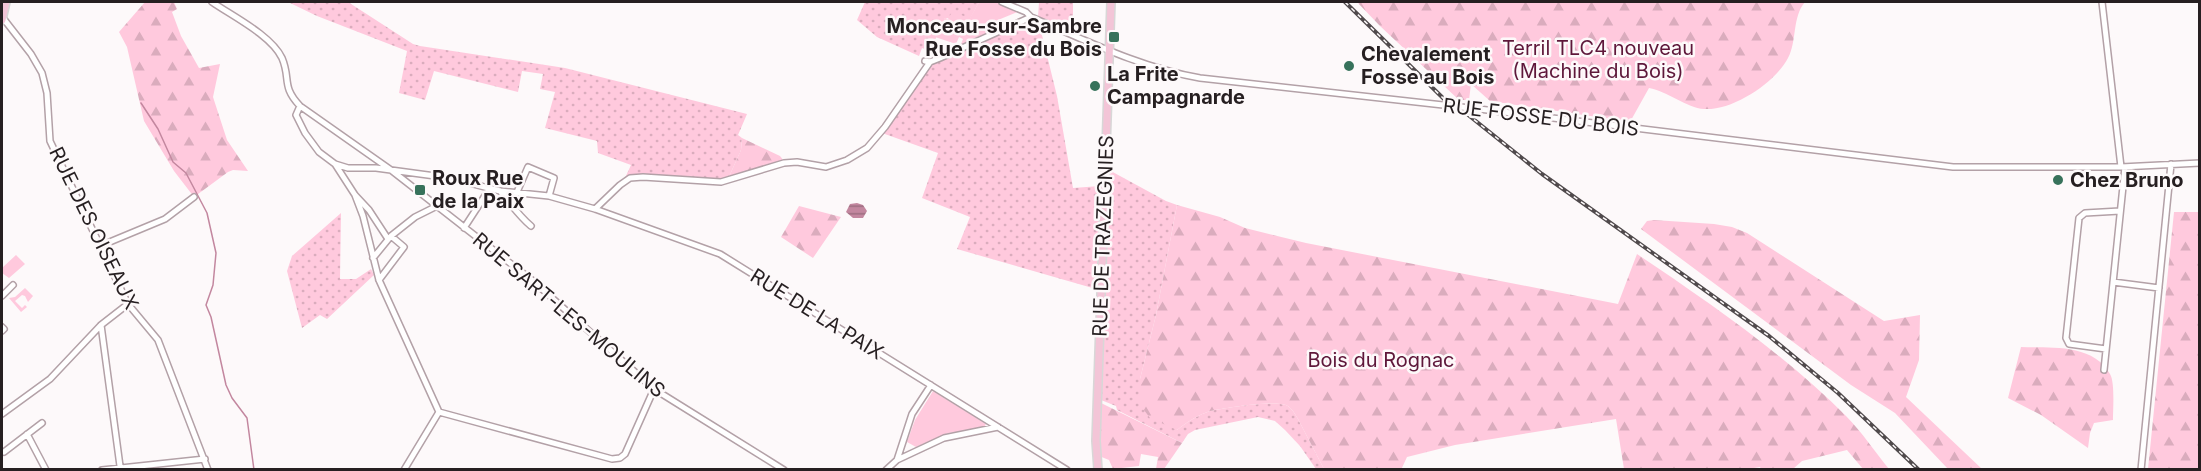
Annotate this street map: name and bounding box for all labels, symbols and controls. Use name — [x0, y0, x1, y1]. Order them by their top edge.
place label: Monceau-sur-Sambre Rue Fosse du Bois — [887, 14, 1102, 61]
marker: Monceau-sur-Sambre Rue Fosse du Bois — [1107, 30, 1121, 44]
park label: Terril TLC4 nouveau (Machine du Bois) — [1502, 36, 1694, 83]
place label: Chevalement Fosse au Bois — [1361, 42, 1494, 89]
marker: Chevalement Fosse au Bois — [1342, 59, 1356, 73]
place label: La Frite Campagnarde — [1107, 62, 1245, 109]
marker: La Frite Campagnarde — [1088, 79, 1102, 93]
street label: RUE FOSSE DU BOIS — [1442, 93, 1640, 141]
street label: RUE DE TRAZEGNIES — [1087, 135, 1119, 337]
street label: RUE DES OISEAUX — [44, 143, 144, 313]
place label: Roux Rue de la Paix — [432, 166, 525, 213]
place label: Chez Bruno — [2070, 168, 2184, 192]
marker: Chez Bruno — [2051, 173, 2065, 187]
marker: Roux Rue de la Paix — [413, 183, 427, 197]
street label: RUE SART-LES-MOULINS — [468, 227, 670, 403]
street label: RUE DE LA PAIX — [746, 263, 888, 365]
park label: Bois du Rognac — [1307, 348, 1455, 372]

